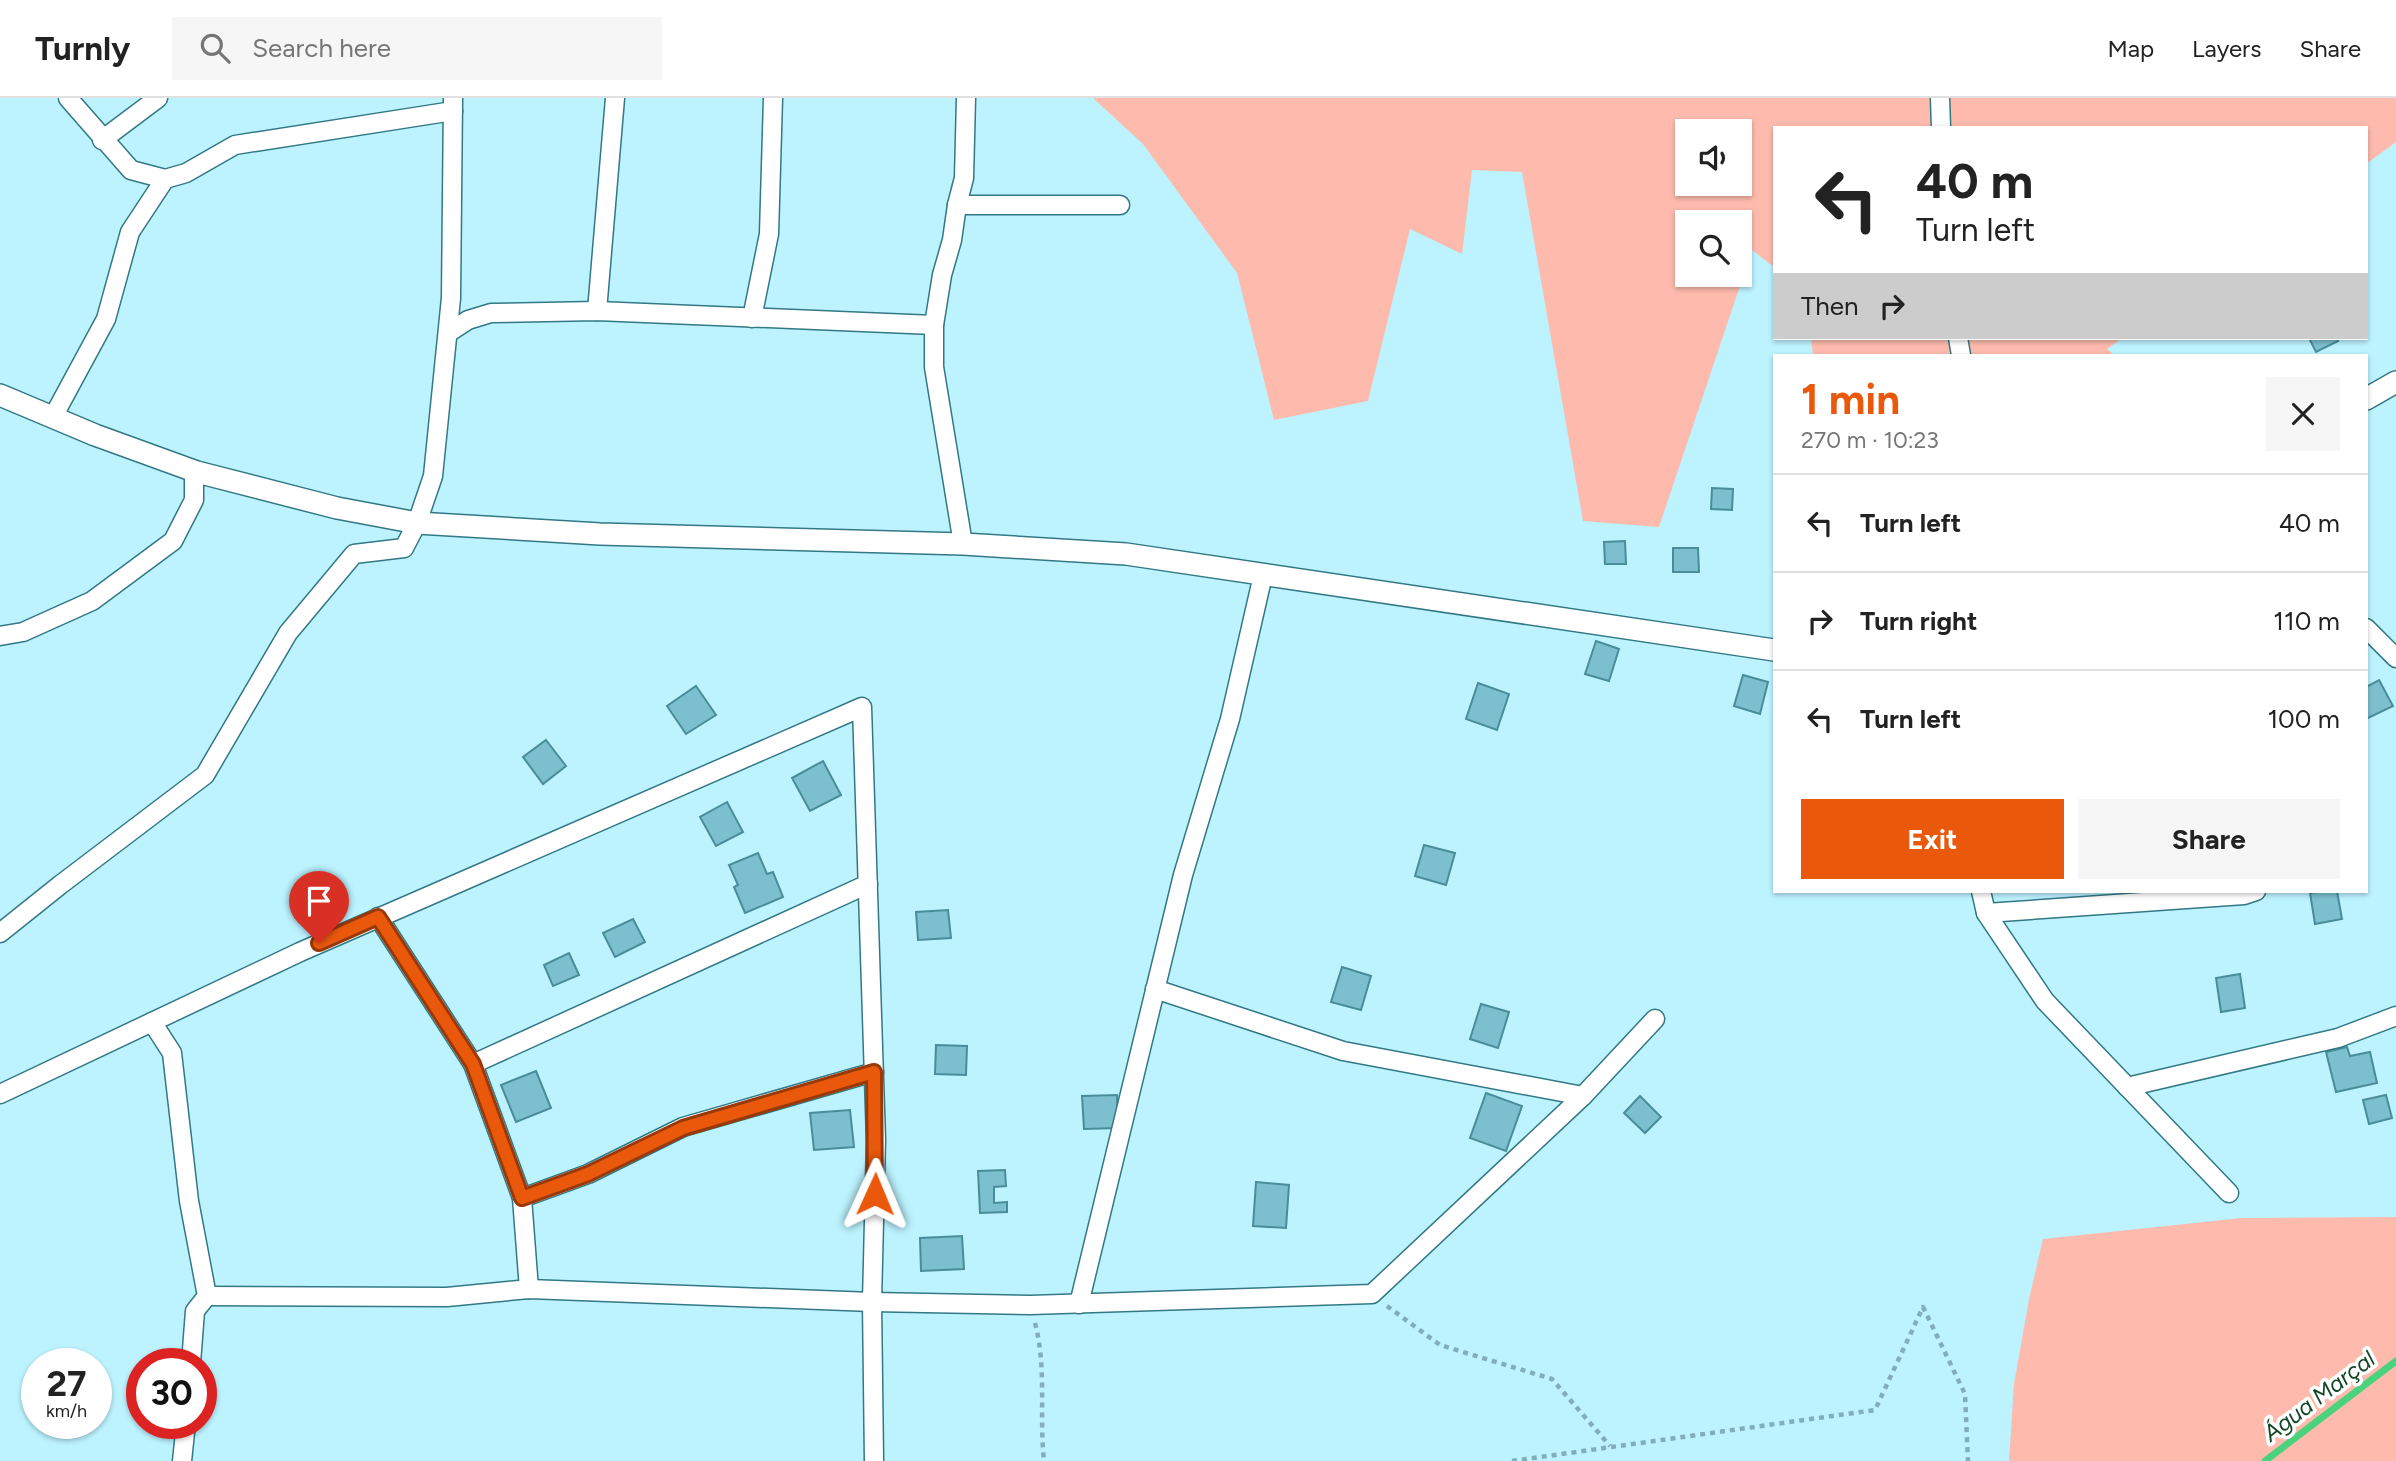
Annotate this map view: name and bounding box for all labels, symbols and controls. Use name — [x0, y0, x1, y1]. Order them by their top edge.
search box — [172, 17, 662, 80]
text: Turnly — [35, 29, 130, 68]
icon: search — [196, 29, 234, 67]
text: Search here — [252, 32, 391, 64]
text: Map — [2107, 34, 2154, 63]
text: Layers — [2192, 34, 2261, 63]
text: Share — [2299, 34, 2361, 63]
map controls — [1675, 119, 1752, 287]
button: sound — [1675, 119, 1752, 196]
text: 40 m — [1916, 151, 2033, 210]
icon: left — [1801, 154, 1892, 245]
button: search — [1675, 210, 1752, 287]
text: Turn left — [1916, 211, 2035, 249]
icon: right — [1873, 287, 1911, 325]
text: Then — [1801, 290, 1859, 322]
text: 1 min — [1801, 374, 1900, 425]
button: close — [2266, 377, 2340, 451]
text: 270 m · 10:23 — [1801, 426, 1939, 454]
icon: left — [1801, 504, 1839, 542]
text: Turn left — [1860, 507, 1961, 539]
text: 40 m — [2279, 507, 2340, 539]
icon: right — [1801, 602, 1839, 640]
text: Turn right — [1860, 605, 1977, 637]
text: 110 m — [2273, 605, 2340, 637]
icon: left — [1801, 700, 1839, 738]
text: Turn left — [1860, 703, 1961, 735]
text: 100 m — [2267, 703, 2340, 735]
button: Exit — [1801, 799, 2064, 879]
button: Share — [2078, 799, 2340, 879]
pin — [289, 871, 349, 943]
icon: arrive — [300, 882, 338, 920]
position arrow — [838, 1157, 912, 1231]
water label: Água Marçal — [2257, 1344, 2381, 1448]
speed limit sign: 30 — [126, 1348, 217, 1439]
text: 27 — [47, 1363, 86, 1405]
text: km/h — [46, 1400, 87, 1422]

